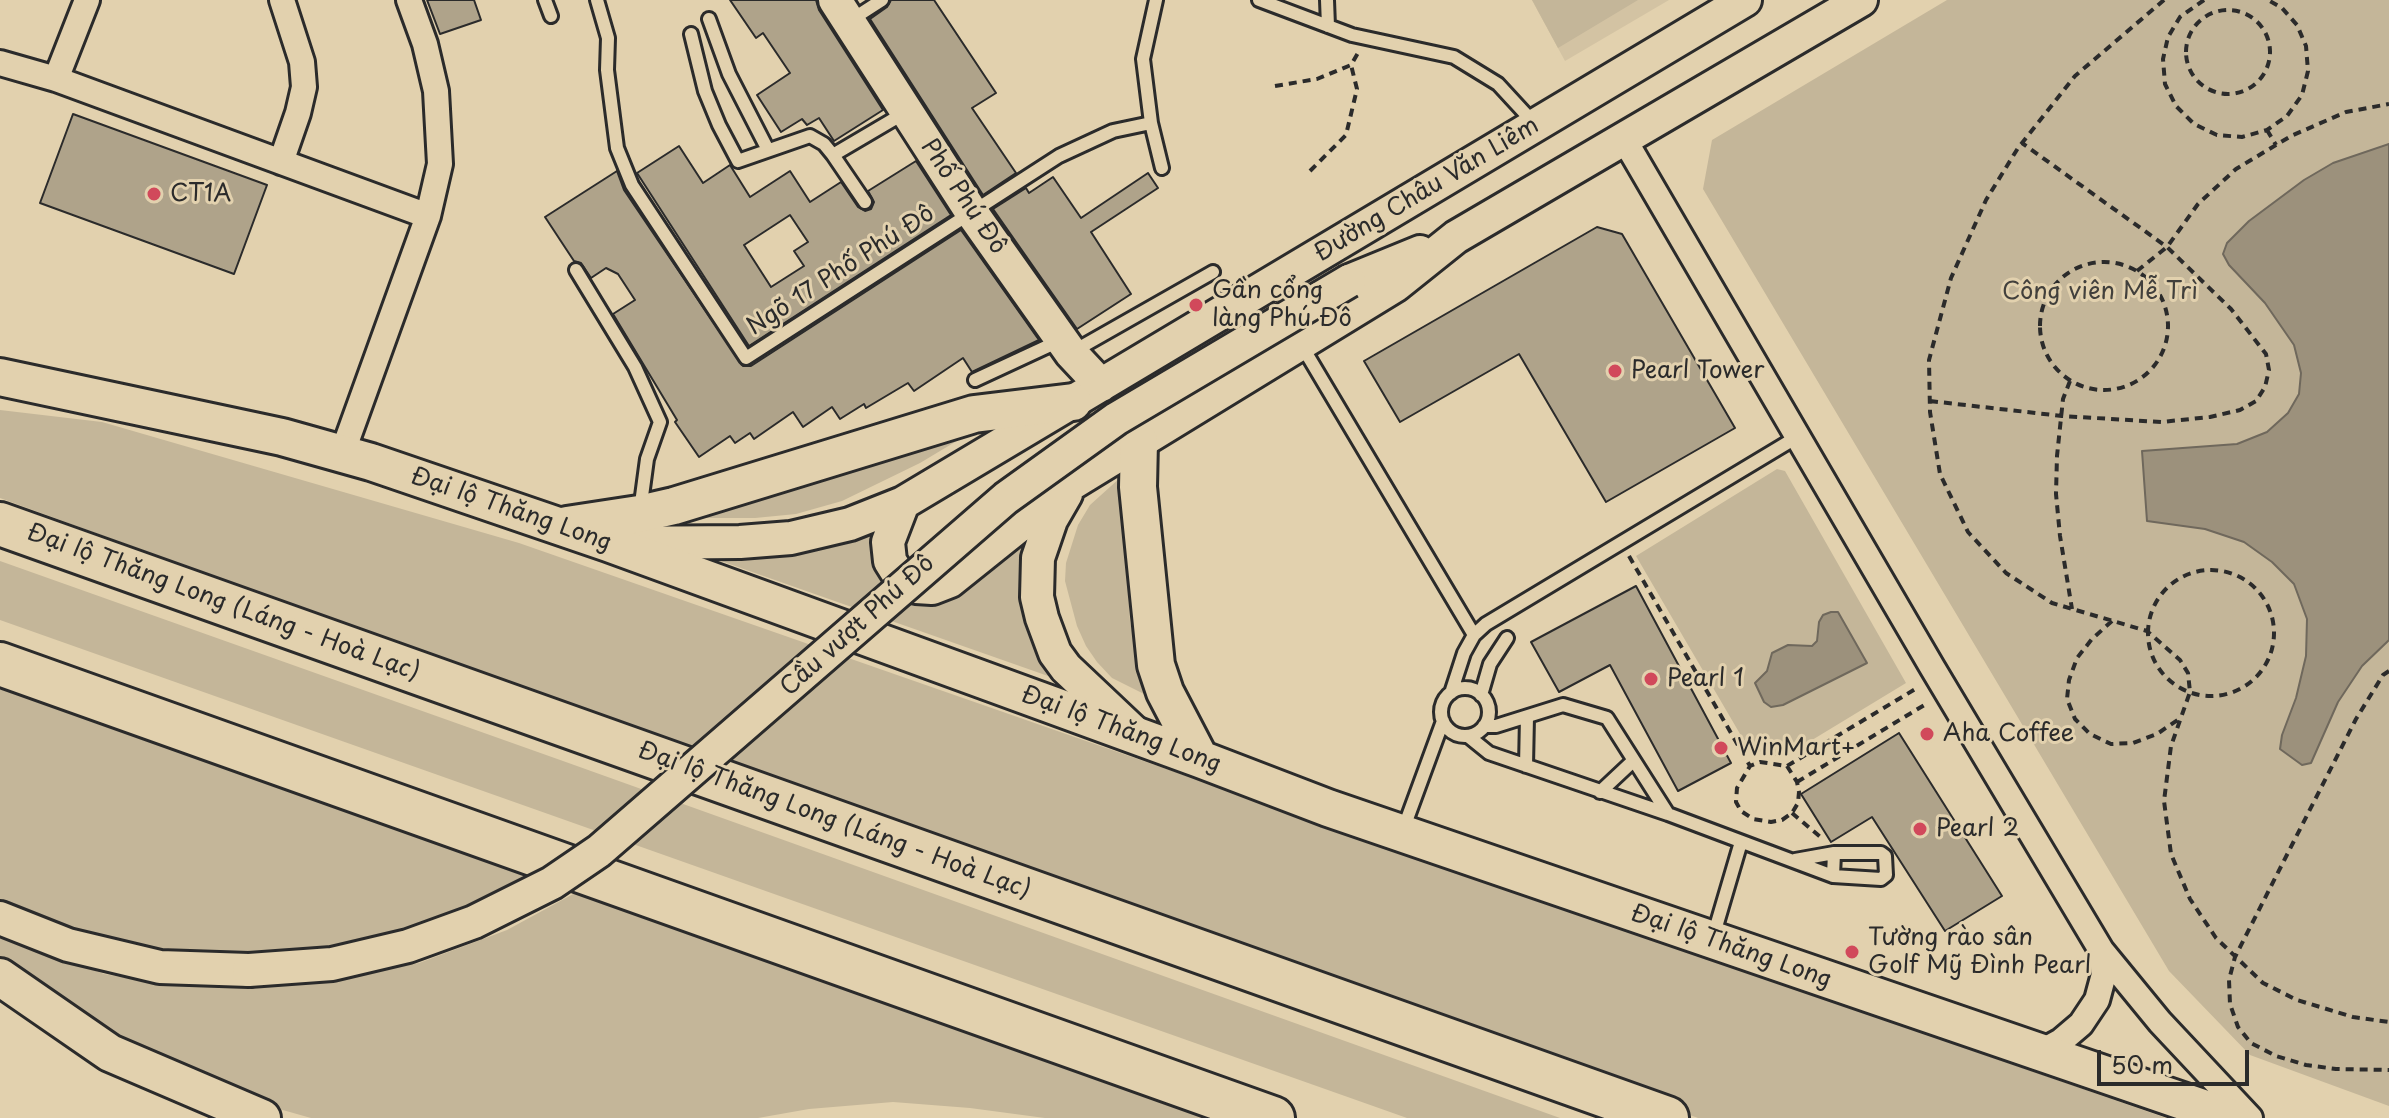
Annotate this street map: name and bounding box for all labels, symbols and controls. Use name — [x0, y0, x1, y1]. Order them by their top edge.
street label: Đường Châu Văn Liêm — [1309, 111, 1545, 269]
street label: Phố Phú Đô — [914, 134, 1012, 260]
place label: CT1A — [170, 180, 231, 208]
marker: CT1A — [145, 185, 163, 203]
street label: Ngõ 17 Phố Phú Đô — [742, 200, 940, 342]
place label: Gần cổng làng Phú Đô — [1212, 277, 1352, 333]
park label: Công viên Mễ Trì — [2002, 278, 2198, 306]
marker: Gần cổng làng Phú Đô — [1187, 296, 1205, 314]
place label: Pearl Tower — [1631, 357, 1764, 385]
marker: Pearl Tower — [1606, 362, 1624, 380]
street label: Đại lộ Thăng Long — [407, 462, 615, 558]
street label: Đại lộ Thăng Long (Láng - Hoà Lạc) — [23, 518, 423, 688]
street label: Cầu vượt Phú Đô — [775, 549, 941, 703]
place label: Pearl 1 — [1667, 665, 1744, 693]
marker: Pearl 1 — [1642, 670, 1660, 688]
street label: Đại lộ Thăng Long — [1017, 680, 1225, 780]
place label: Aha Coffee — [1943, 720, 2074, 748]
marker: Aha Coffee — [1918, 725, 1936, 743]
place label: WinMart+ — [1737, 734, 1856, 762]
street label: Đại lộ Thăng Long (Láng - Hoà Lạc) — [634, 736, 1034, 906]
marker: WinMart+ — [1712, 739, 1730, 757]
place label: Pearl 2 — [1936, 815, 2019, 843]
marker: Pearl 2 — [1911, 820, 1929, 838]
street label: Đại lộ Thăng Long — [1627, 899, 1835, 995]
place label: Tường rào sân Golf Mỹ Đình Pearl — [1868, 924, 2091, 980]
marker: Tường rào sân Golf Mỹ Đình Pearl — [1843, 943, 1861, 961]
scale bar — [2101, 1034, 2253, 1084]
text: 50 m — [2111, 1046, 2173, 1082]

